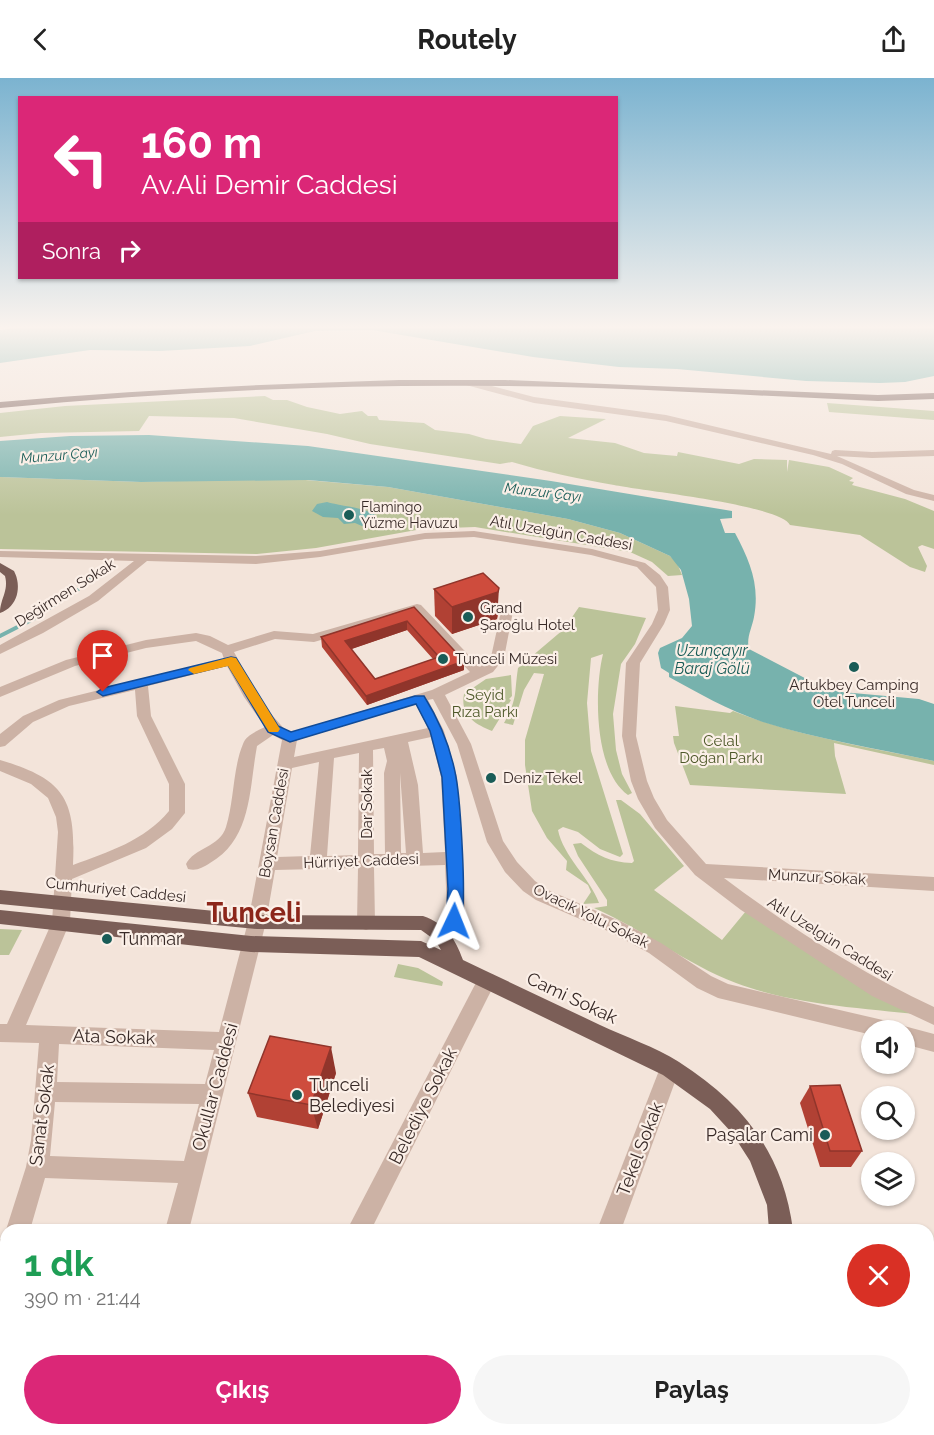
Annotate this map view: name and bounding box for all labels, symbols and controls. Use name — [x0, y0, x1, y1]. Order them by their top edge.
icon: back — [24, 23, 57, 56]
icon: share — [877, 23, 910, 56]
text: Routely — [417, 24, 517, 55]
text: 160 m — [141, 119, 262, 168]
icon: left — [42, 120, 120, 198]
text: Av.Ali Demir Caddesi — [141, 169, 398, 200]
icon: right — [113, 234, 146, 267]
text: Sonra — [42, 238, 101, 264]
water label: Munzur Çayı — [20, 444, 98, 466]
water label: Munzur Çayı — [504, 479, 582, 505]
place label: Flamingo Yüzme Havuzu — [361, 499, 458, 531]
marker: Flamingo Yüzme Havuzu — [342, 508, 356, 522]
street label: Atıl Uzelgün Caddesi — [488, 512, 634, 554]
street label: Değirmen Sokak — [12, 555, 118, 631]
place label: Grand Şaroğlu Hotel — [480, 599, 576, 634]
marker: Grand Şaroğlu Hotel — [461, 610, 475, 624]
pin — [77, 630, 128, 692]
icon: arrive — [86, 639, 119, 672]
water label: Uzunçayır Baraj Gölü — [674, 641, 750, 678]
place label: Tunceli Müzesi — [455, 650, 557, 668]
marker: Tunceli Müzesi — [436, 652, 450, 666]
marker: Artukbey Camping Otel Tunceli — [847, 660, 861, 674]
place label: Artukbey Camping Otel Tunceli — [789, 676, 919, 711]
park label: Seyid Rıza Parkı — [452, 686, 518, 721]
park label: Celal Doğan Parkı — [679, 732, 763, 767]
street label: Boysan Caddesi — [255, 767, 293, 879]
street label: Dar Sokak — [358, 769, 376, 839]
place label: Deniz Tekel — [503, 769, 583, 787]
marker: Deniz Tekel — [484, 771, 498, 785]
street label: Hürriyet Caddesi — [303, 850, 419, 872]
street label: Munzur Sokak — [768, 865, 866, 889]
street label: Cumhuriyet Caddesi — [45, 874, 187, 906]
street label: Ovacık Yolu Sokak — [530, 880, 652, 952]
position arrow — [422, 889, 486, 953]
street label: Atıl Uzelgün Caddesi — [764, 893, 896, 985]
district label: Tunceli — [207, 897, 301, 928]
place label: Tunmar — [119, 928, 183, 949]
marker: Tunmar — [100, 932, 114, 946]
street label: Cami Sokak — [523, 967, 621, 1028]
map controls — [861, 1020, 915, 1206]
button: sound — [861, 1020, 915, 1074]
street label: Okullar Caddesi — [187, 1021, 242, 1153]
street label: Ata Sokak — [72, 1025, 156, 1048]
street label: Belediye Sokak — [384, 1043, 461, 1168]
street label: Sanat Sokak — [25, 1063, 58, 1167]
place label: Tunceli Belediyesi — [309, 1074, 395, 1116]
button: search — [861, 1086, 915, 1140]
marker: Tunceli Belediyesi — [290, 1088, 304, 1102]
street label: Tekel Sokak — [612, 1099, 667, 1199]
place label: Paşalar Cami — [706, 1124, 813, 1145]
marker: Paşalar Cami — [818, 1128, 832, 1142]
button: layers — [861, 1152, 915, 1206]
text: 1 dk — [24, 1242, 94, 1284]
button: close — [847, 1244, 910, 1307]
text: 390 m · 21:44 — [24, 1286, 141, 1310]
button: Çıkış — [24, 1355, 461, 1424]
button: Paylaş — [473, 1355, 910, 1424]

